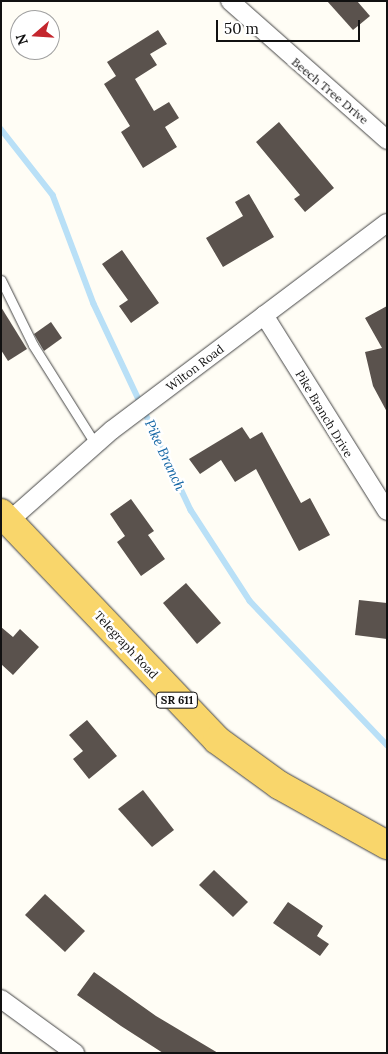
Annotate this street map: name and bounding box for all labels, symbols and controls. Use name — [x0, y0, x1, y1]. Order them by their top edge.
north arrow — [10, 10, 60, 60]
scale bar — [218, 10, 362, 42]
text: 50 m — [224, 19, 259, 38]
text: N — [11, 32, 32, 48]
street label: Beech Tree Drive — [289, 55, 371, 127]
street label: Wilton Road — [163, 342, 227, 394]
street label: Pike Branch Drive — [292, 368, 356, 460]
water label: Pike Branch — [141, 417, 189, 493]
street label: Telegraph Road — [91, 608, 161, 682]
road number: SR 611 — [156, 692, 198, 708]

